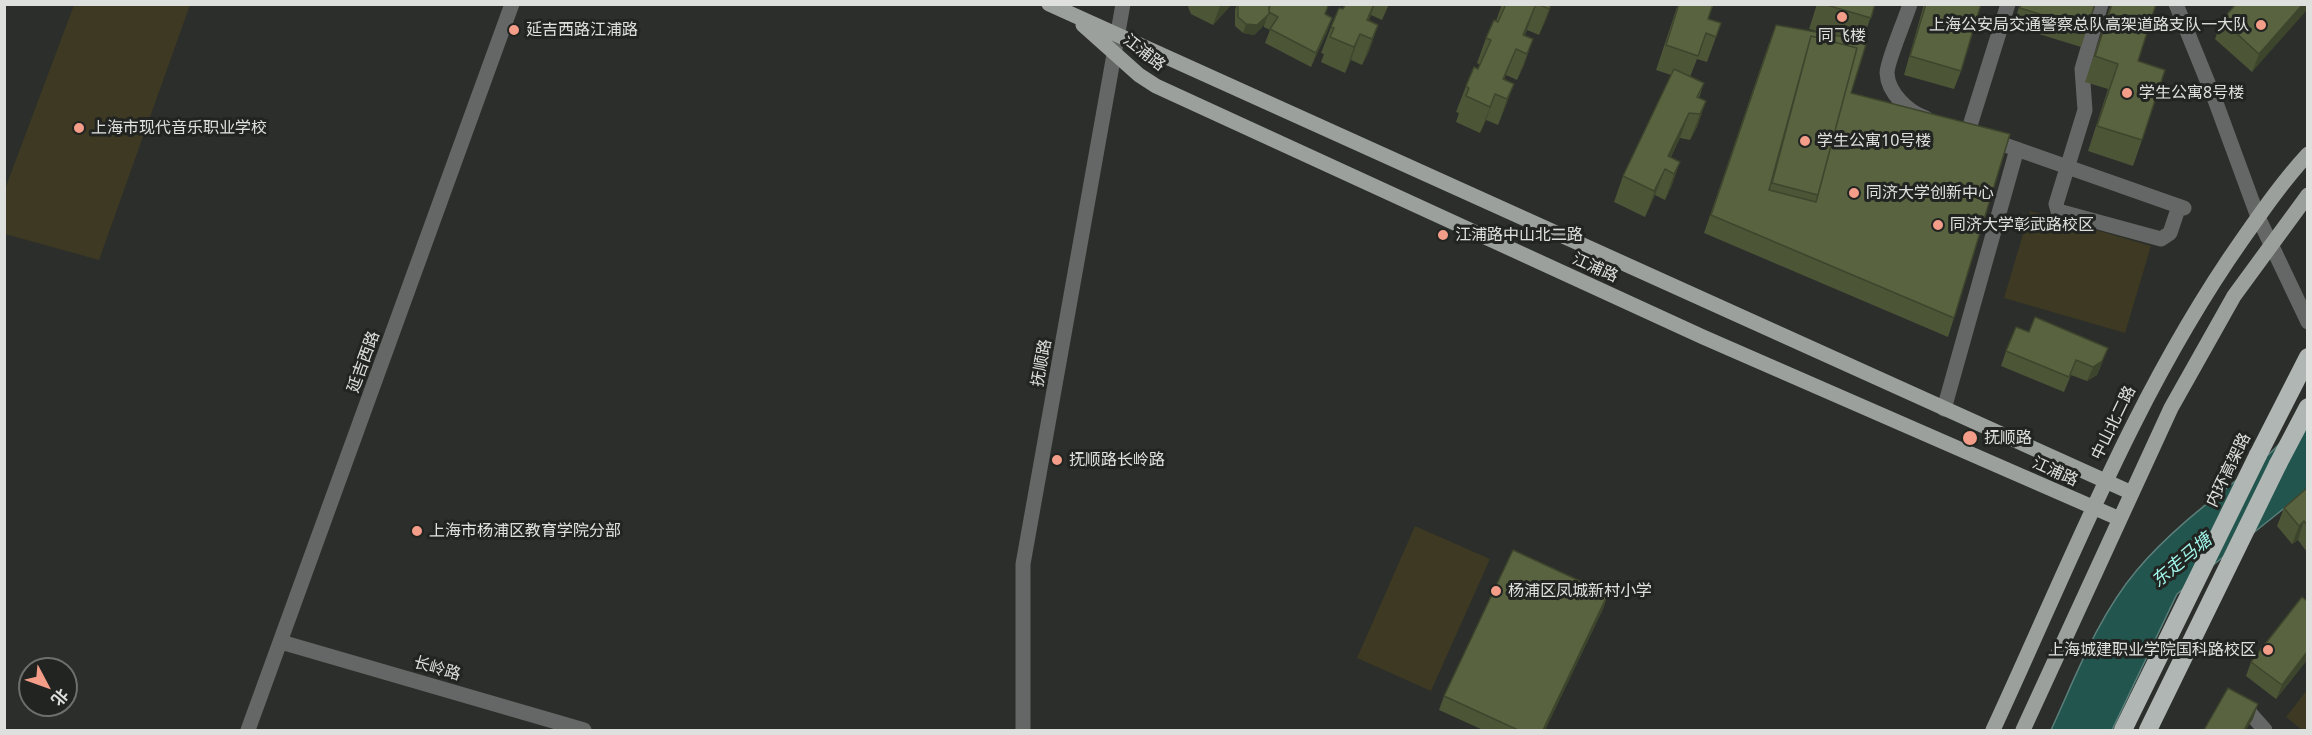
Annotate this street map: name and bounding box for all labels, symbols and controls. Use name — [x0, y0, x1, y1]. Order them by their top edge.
marker: 同飞楼 — [1835, 10, 1849, 24]
place label: 上海公安局交通警察总队高架道路支队一大队 — [1929, 15, 2249, 35]
marker: 上海公安局交通警察总队高架道路支队一大队 — [2254, 18, 2268, 32]
place label: 延吉西路江浦路 — [526, 20, 638, 40]
marker: 延吉西路江浦路 — [507, 23, 521, 37]
place label: 同飞楼 — [1818, 26, 1866, 46]
street label: 江浦路 — [1119, 31, 1169, 75]
place label: 学生公寓8号楼 — [2139, 83, 2244, 103]
marker: 学生公寓8号楼 — [2120, 86, 2134, 100]
place label: 上海市现代音乐职业学校 — [91, 118, 267, 138]
marker: 上海市现代音乐职业学校 — [72, 121, 86, 135]
place label: 学生公寓10号楼 — [1817, 131, 1931, 151]
marker: 学生公寓10号楼 — [1798, 134, 1812, 148]
place label: 同济大学创新中心 — [1866, 183, 1994, 203]
marker: 同济大学创新中心 — [1847, 186, 1861, 200]
place label: 同济大学彰武路校区 — [1950, 215, 2094, 235]
marker: 同济大学彰武路校区 — [1931, 218, 1945, 232]
place label: 江浦路中山北二路 — [1455, 225, 1583, 245]
marker: 江浦路中山北二路 — [1436, 228, 1450, 242]
street label: 江浦路 — [1569, 249, 1621, 287]
street label: 延吉西路 — [344, 329, 384, 395]
street label: 抚顺路 — [1028, 338, 1056, 388]
street label: 中山北二路 — [2088, 383, 2140, 463]
place label: 抚顺路 — [1984, 428, 2032, 448]
marker: 抚顺路 — [1961, 429, 1979, 447]
street label: 内环高架路 — [2203, 430, 2255, 510]
place label: 抚顺路长岭路 — [1069, 450, 1165, 470]
marker: 抚顺路长岭路 — [1050, 453, 1064, 467]
street label: 江浦路 — [2029, 453, 2081, 491]
place label: 上海市杨浦区教育学院分部 — [429, 521, 621, 541]
marker: 上海市杨浦区教育学院分部 — [410, 524, 424, 538]
water label: 东走马塘 — [2147, 530, 2217, 592]
place label: 杨浦区凤城新村小学 — [1508, 581, 1652, 601]
marker: 杨浦区凤城新村小学 — [1489, 584, 1503, 598]
place label: 上海城建职业学院国科路校区 — [2048, 640, 2256, 660]
marker: 上海城建职业学院国科路校区 — [2261, 643, 2275, 657]
street label: 长岭路 — [411, 653, 463, 685]
north arrow — [18, 657, 78, 717]
text: 北 — [47, 684, 74, 711]

